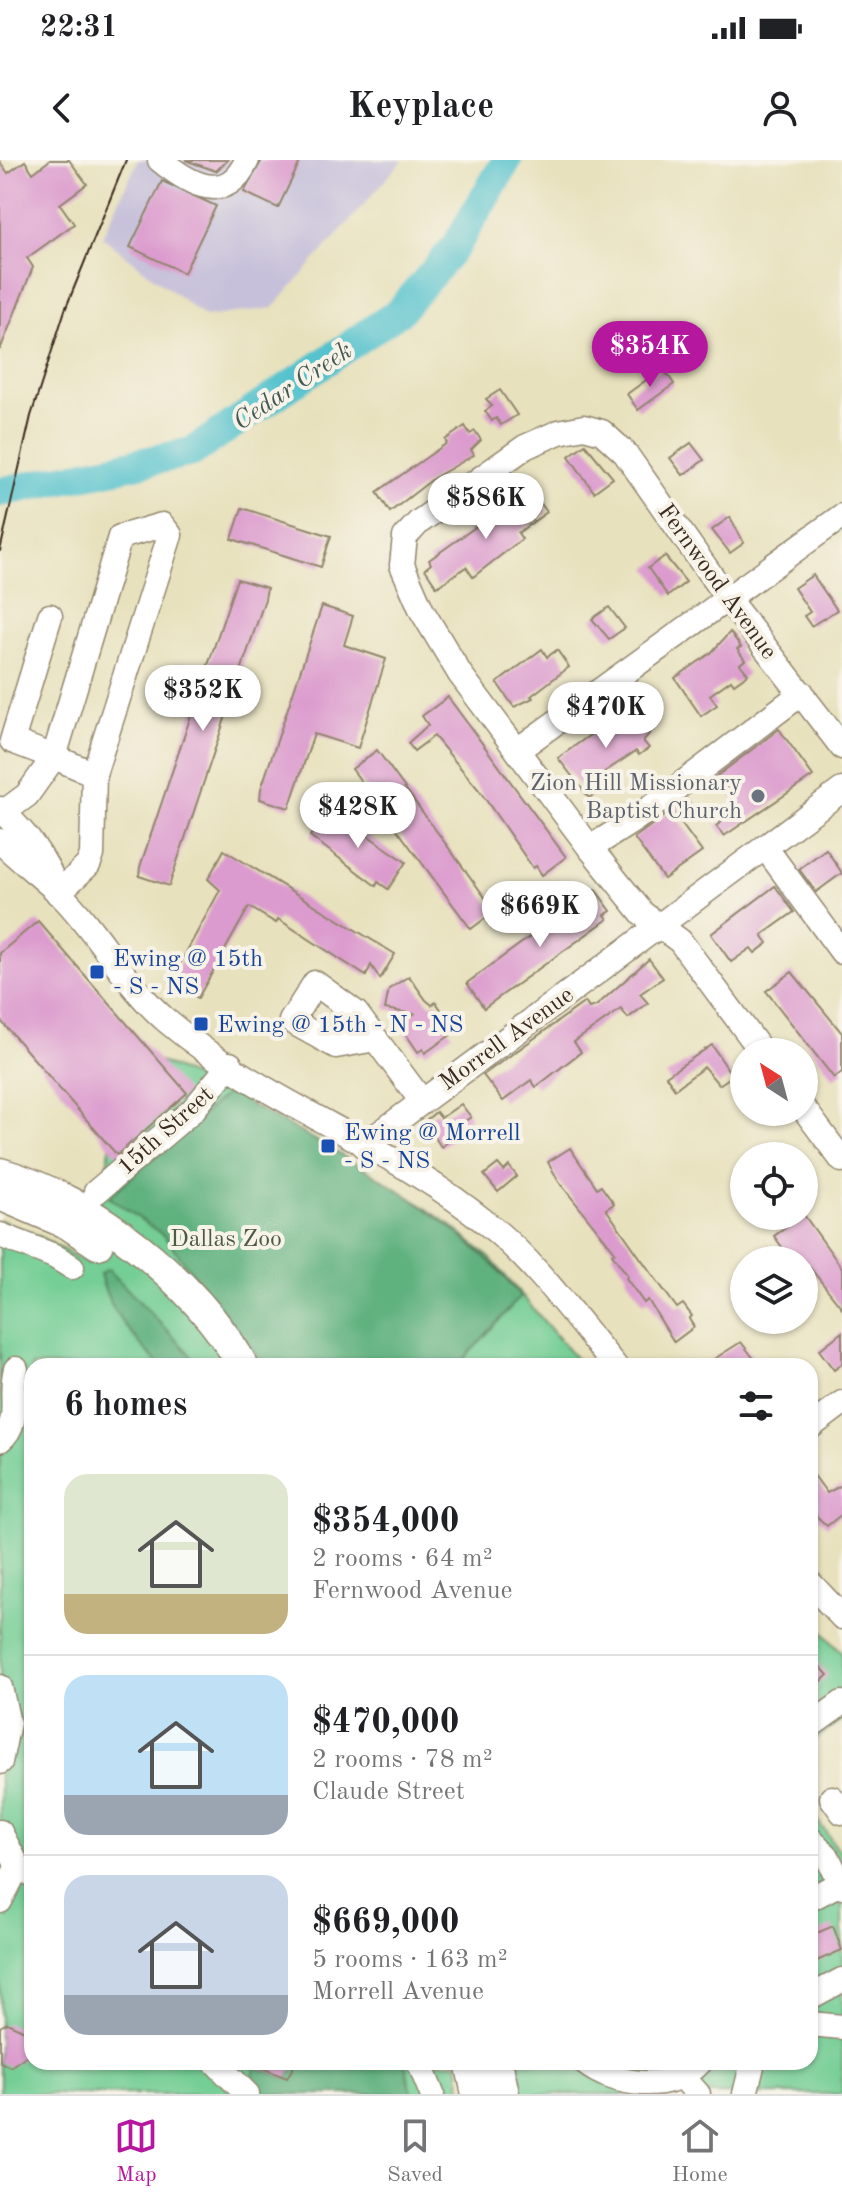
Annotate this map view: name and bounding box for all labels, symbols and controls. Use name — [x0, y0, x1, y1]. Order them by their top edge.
text: 22:31 — [40, 13, 118, 43]
icon: back — [40, 86, 84, 130]
icon: person — [758, 86, 802, 130]
text: Keyplace — [348, 90, 494, 126]
pin: $354K — [594, 321, 706, 389]
text: $354K — [610, 334, 690, 360]
water label: Cedar Creek — [229, 338, 357, 436]
pin: $586K — [430, 473, 542, 541]
text: $586K — [446, 486, 526, 512]
street label: Fernwood Avenue — [652, 500, 780, 664]
pin: $352K — [147, 665, 259, 733]
text: $352K — [163, 678, 243, 704]
pin: $470K — [550, 682, 662, 750]
text: $470K — [566, 695, 646, 721]
place label: Zion Hill Missionary Baptist Church — [530, 772, 742, 824]
pin: $428K — [302, 782, 414, 850]
marker: Zion Hill Missionary Baptist Church — [749, 787, 767, 805]
text: $428K — [318, 795, 398, 821]
pin: $669K — [484, 881, 596, 949]
text: $669K — [500, 894, 580, 920]
place label: Ewing @ 15th - S - NS — [113, 948, 263, 1000]
marker: Ewing @ 15th - S - NS — [88, 963, 106, 981]
street label: Morrell Avenue — [436, 983, 578, 1096]
place label: Ewing @ 15th - N - NS — [217, 1014, 463, 1038]
marker: Ewing @ 15th - N - NS — [192, 1015, 210, 1033]
north arrow — [730, 1038, 818, 1126]
map controls — [730, 1038, 818, 1334]
street label: 15th Street — [114, 1083, 219, 1180]
place label: Ewing @ Morrell - S - NS — [344, 1122, 520, 1174]
marker: Ewing @ Morrell - S - NS — [319, 1137, 337, 1155]
button: locate — [730, 1142, 818, 1230]
park label: Dallas Zoo — [170, 1228, 282, 1252]
button: layers — [730, 1246, 818, 1334]
icon: filters — [734, 1384, 778, 1428]
text: 6 homes — [64, 1389, 187, 1423]
text: $354,000 — [312, 1505, 460, 1539]
icon: home — [128, 1506, 224, 1602]
text: 2 rooms · 64 m² — [312, 1546, 493, 1572]
text: Fernwood Avenue — [312, 1578, 513, 1604]
text: $470,000 — [312, 1706, 460, 1740]
icon: home — [128, 1707, 224, 1803]
text: 2 rooms · 78 m² — [312, 1747, 493, 1773]
text: Claude Street — [312, 1779, 465, 1805]
text: $669,000 — [312, 1906, 460, 1940]
icon: home — [128, 1907, 224, 2003]
text: 5 rooms · 163 m² — [312, 1947, 508, 1973]
text: Morrell Avenue — [312, 1979, 484, 2005]
tab: Map — [114, 2114, 158, 2189]
tab: Saved — [387, 2114, 443, 2189]
tab: Home — [672, 2114, 728, 2189]

